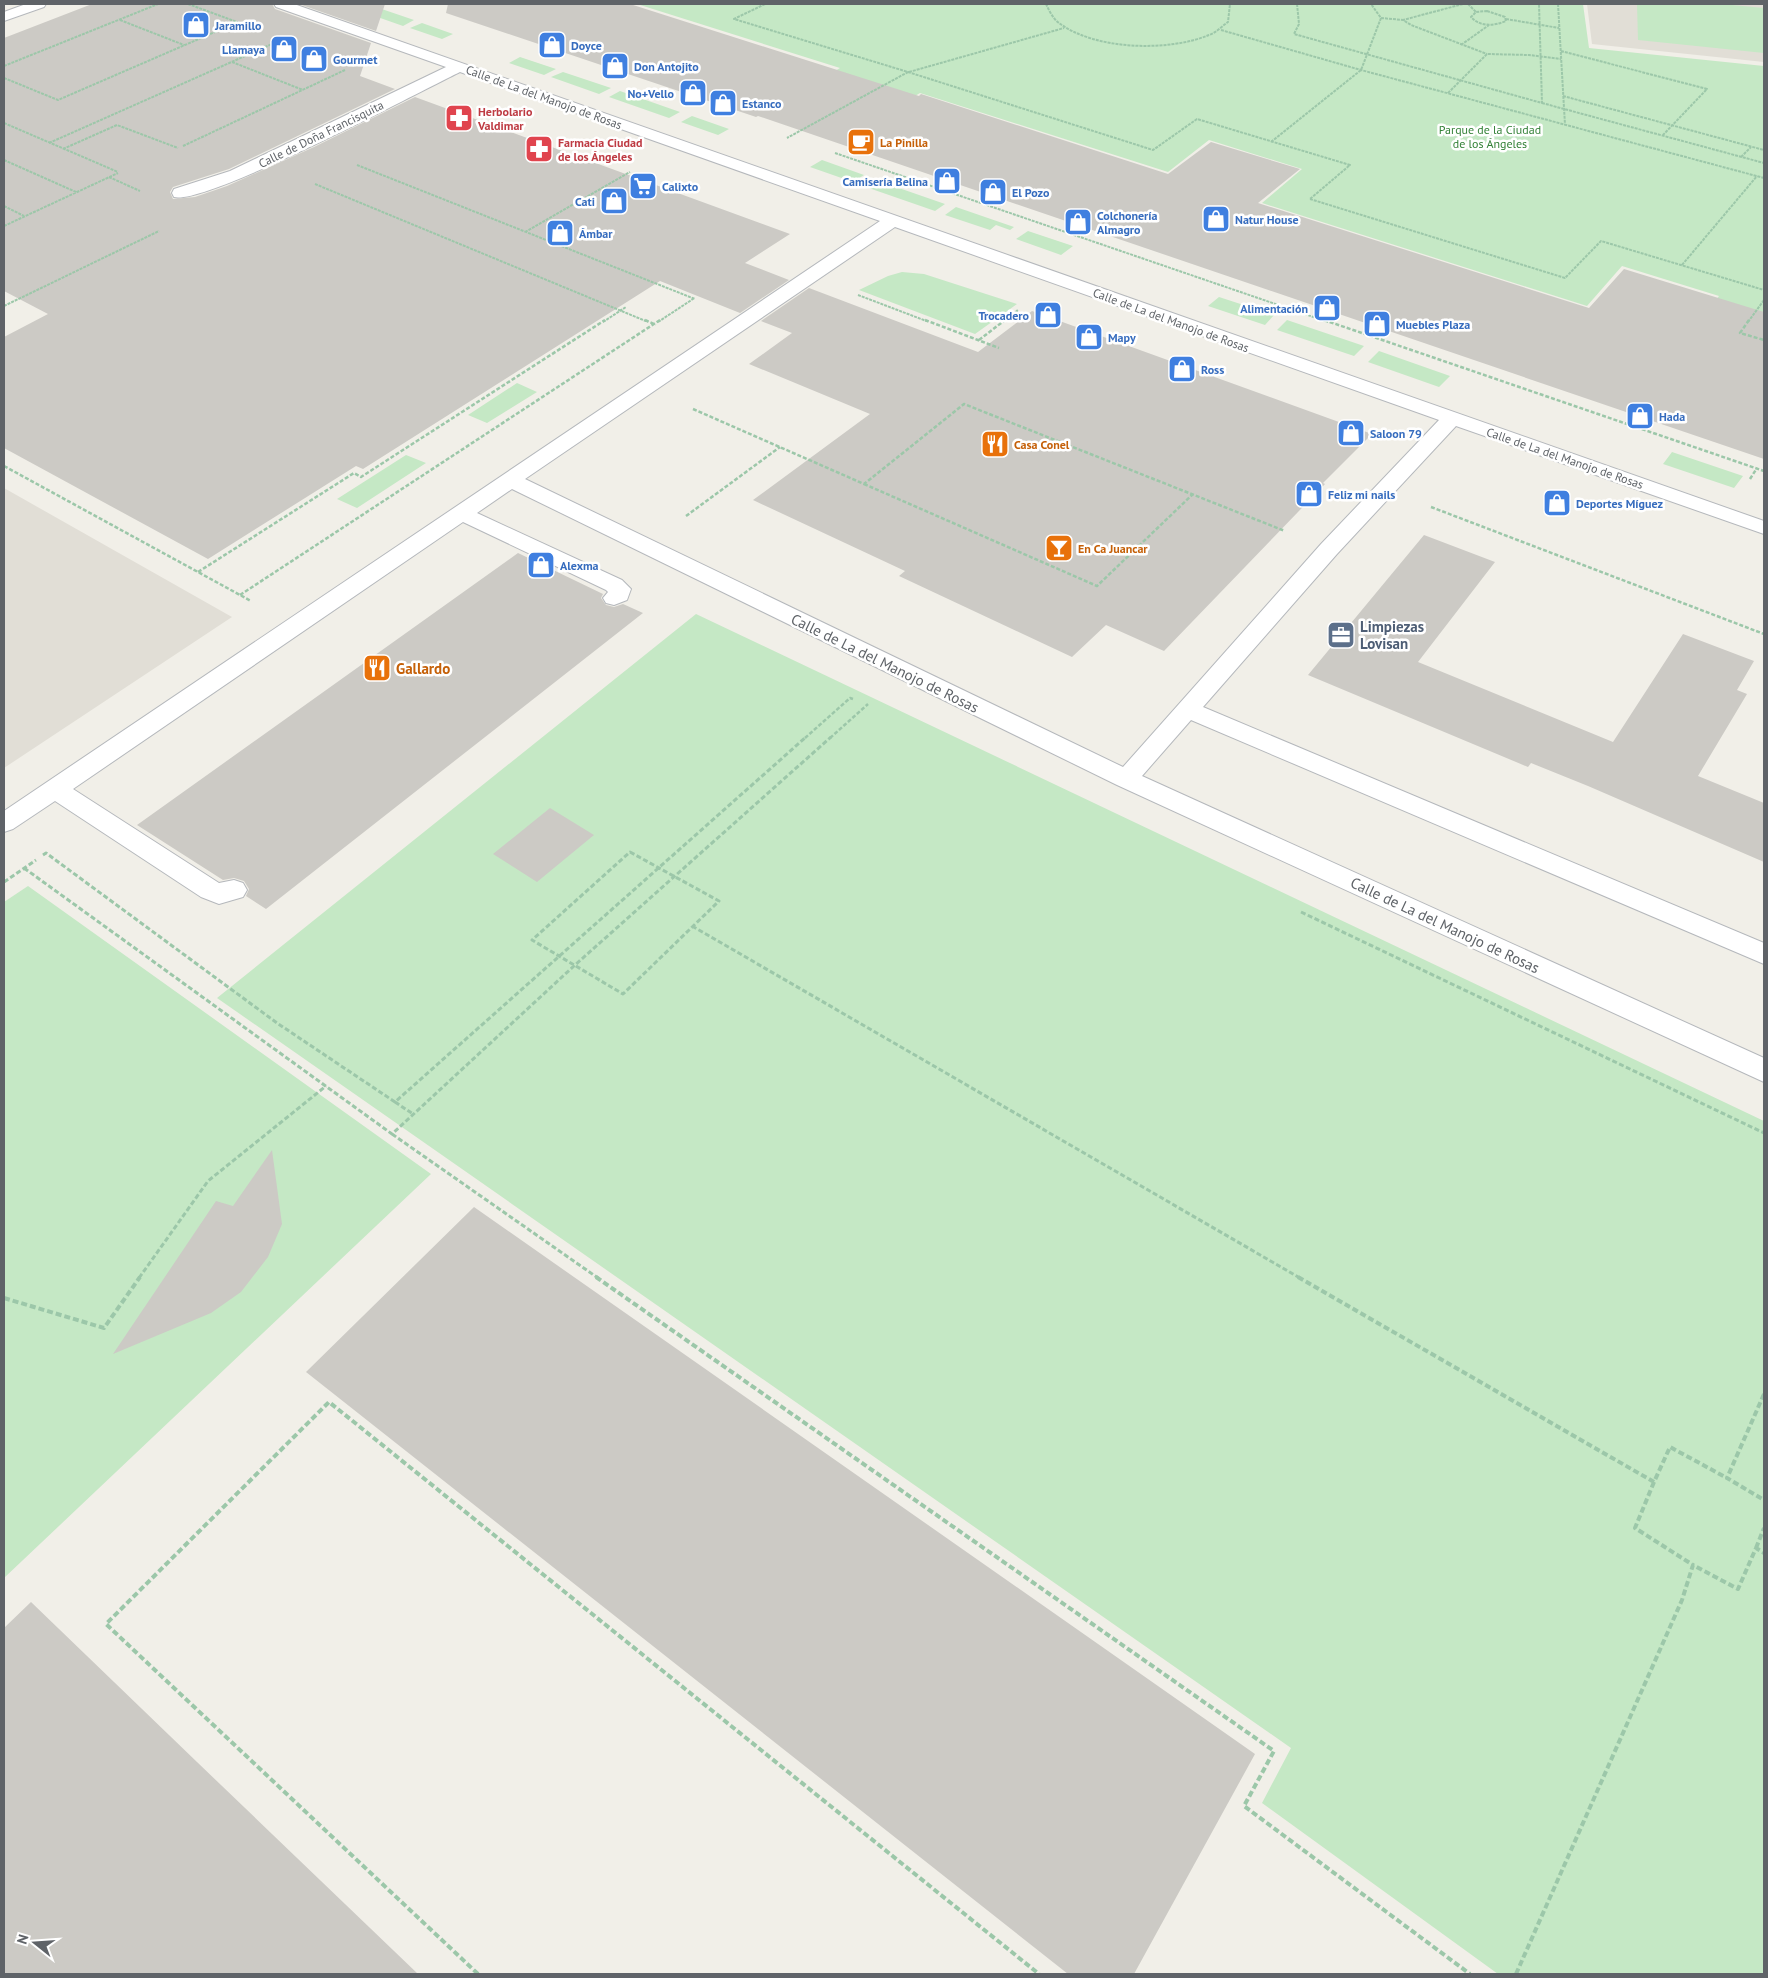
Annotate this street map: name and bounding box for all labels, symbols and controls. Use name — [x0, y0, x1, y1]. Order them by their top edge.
shop icon: Jaramillo — [181, 10, 211, 40]
place label: Jaramillo — [214, 18, 262, 33]
shop icon: Doyce — [537, 30, 567, 60]
shop icon: Llamaya — [269, 34, 299, 64]
place label: Doyce — [571, 38, 602, 53]
place label: Llamaya — [222, 42, 265, 57]
shop icon: Gourmet — [299, 44, 329, 74]
shop icon: Don Antojito — [600, 51, 630, 81]
place label: Gourmet — [333, 52, 378, 67]
place label: Don Antojito — [634, 59, 699, 74]
street label: Calle de La del Manojo de Rosas — [464, 62, 624, 132]
shop icon: No+Vello — [678, 78, 708, 108]
place label: No+Vello — [627, 86, 675, 101]
shop icon: Estanco — [708, 88, 738, 118]
place label: Estanco — [742, 96, 782, 111]
street label: Calle de Doña Francisquita — [256, 97, 386, 171]
pharmacy icon: Herbolario Valdimar — [444, 103, 474, 133]
place label: Herbolario Valdimar — [477, 104, 533, 133]
park label: Parque de la Ciudad de los Ángeles — [1439, 122, 1541, 151]
cafe icon: La Pinilla — [846, 127, 876, 157]
pharmacy icon: Farmacia Ciudad de los Ángeles — [524, 134, 554, 164]
place label: Farmacia Ciudad de los Ángeles — [558, 135, 642, 164]
place label: La Pinilla — [880, 135, 928, 150]
shop icon: Camisería Belina — [932, 166, 962, 196]
supermarket icon: Calixto — [628, 171, 658, 201]
place label: Camisería Belina — [843, 174, 928, 189]
shop icon: El Pozo — [978, 177, 1008, 207]
place label: Calixto — [662, 179, 699, 194]
place label: El Pozo — [1012, 185, 1050, 200]
shop icon: Cati — [599, 186, 629, 216]
place label: Cati — [575, 194, 595, 209]
shop icon: Natur House — [1201, 204, 1231, 234]
shop icon: Colchonería Almagro — [1063, 207, 1093, 237]
place label: Colchonería Almagro — [1097, 208, 1158, 237]
place label: Natur House — [1235, 212, 1299, 227]
shop icon: Ámbar — [545, 218, 575, 248]
place label: Ámbar — [579, 226, 613, 241]
street label: Calle de La del Manojo de Rosas — [1091, 285, 1251, 355]
shop icon: Alimentación — [1312, 293, 1342, 323]
shop icon: Trocadero — [1033, 300, 1063, 330]
place label: Alimentación — [1240, 301, 1308, 316]
place label: Trocadero — [978, 308, 1030, 323]
shop icon: Muebles Plaza — [1362, 309, 1392, 339]
place label: Muebles Plaza — [1396, 317, 1470, 332]
shop icon: Mapy — [1074, 322, 1104, 352]
place label: Mapy — [1108, 330, 1136, 345]
shop icon: Ross — [1167, 354, 1197, 384]
place label: Ross — [1201, 362, 1224, 377]
shop icon: Hada — [1625, 401, 1655, 431]
place label: Hada — [1659, 409, 1685, 424]
shop icon: Saloon 79 — [1336, 418, 1366, 448]
street label: Calle de La del Manojo de Rosas — [1484, 424, 1646, 492]
place label: Saloon 79 — [1370, 426, 1422, 441]
restaurant icon: Casa Conel — [980, 429, 1010, 459]
place label: Casa Conel — [1014, 437, 1070, 452]
shop icon: Feliz mi nails — [1294, 479, 1324, 509]
place label: Feliz mi nails — [1328, 487, 1395, 502]
shop icon: Deportes Míguez — [1542, 488, 1572, 518]
place label: Deportes Míguez — [1576, 496, 1663, 511]
bar icon: En Ca Juancar — [1044, 533, 1074, 563]
place label: En Ca Juancar — [1078, 541, 1148, 556]
shop icon: Alexma — [526, 550, 556, 580]
place label: Alexma — [560, 558, 599, 573]
street label: Calle de La del Manojo de Rosas — [788, 609, 982, 717]
place label: Limpiezas Lovisan — [1360, 617, 1424, 653]
office icon: Limpiezas Lovisan — [1326, 620, 1356, 650]
restaurant icon: Gallardo — [362, 653, 392, 683]
place label: Gallardo — [396, 659, 450, 678]
street label: Calle de La del Manojo de Rosas — [1347, 873, 1543, 977]
north arrow — [10, 1918, 60, 1968]
text: N — [13, 1932, 33, 1946]

